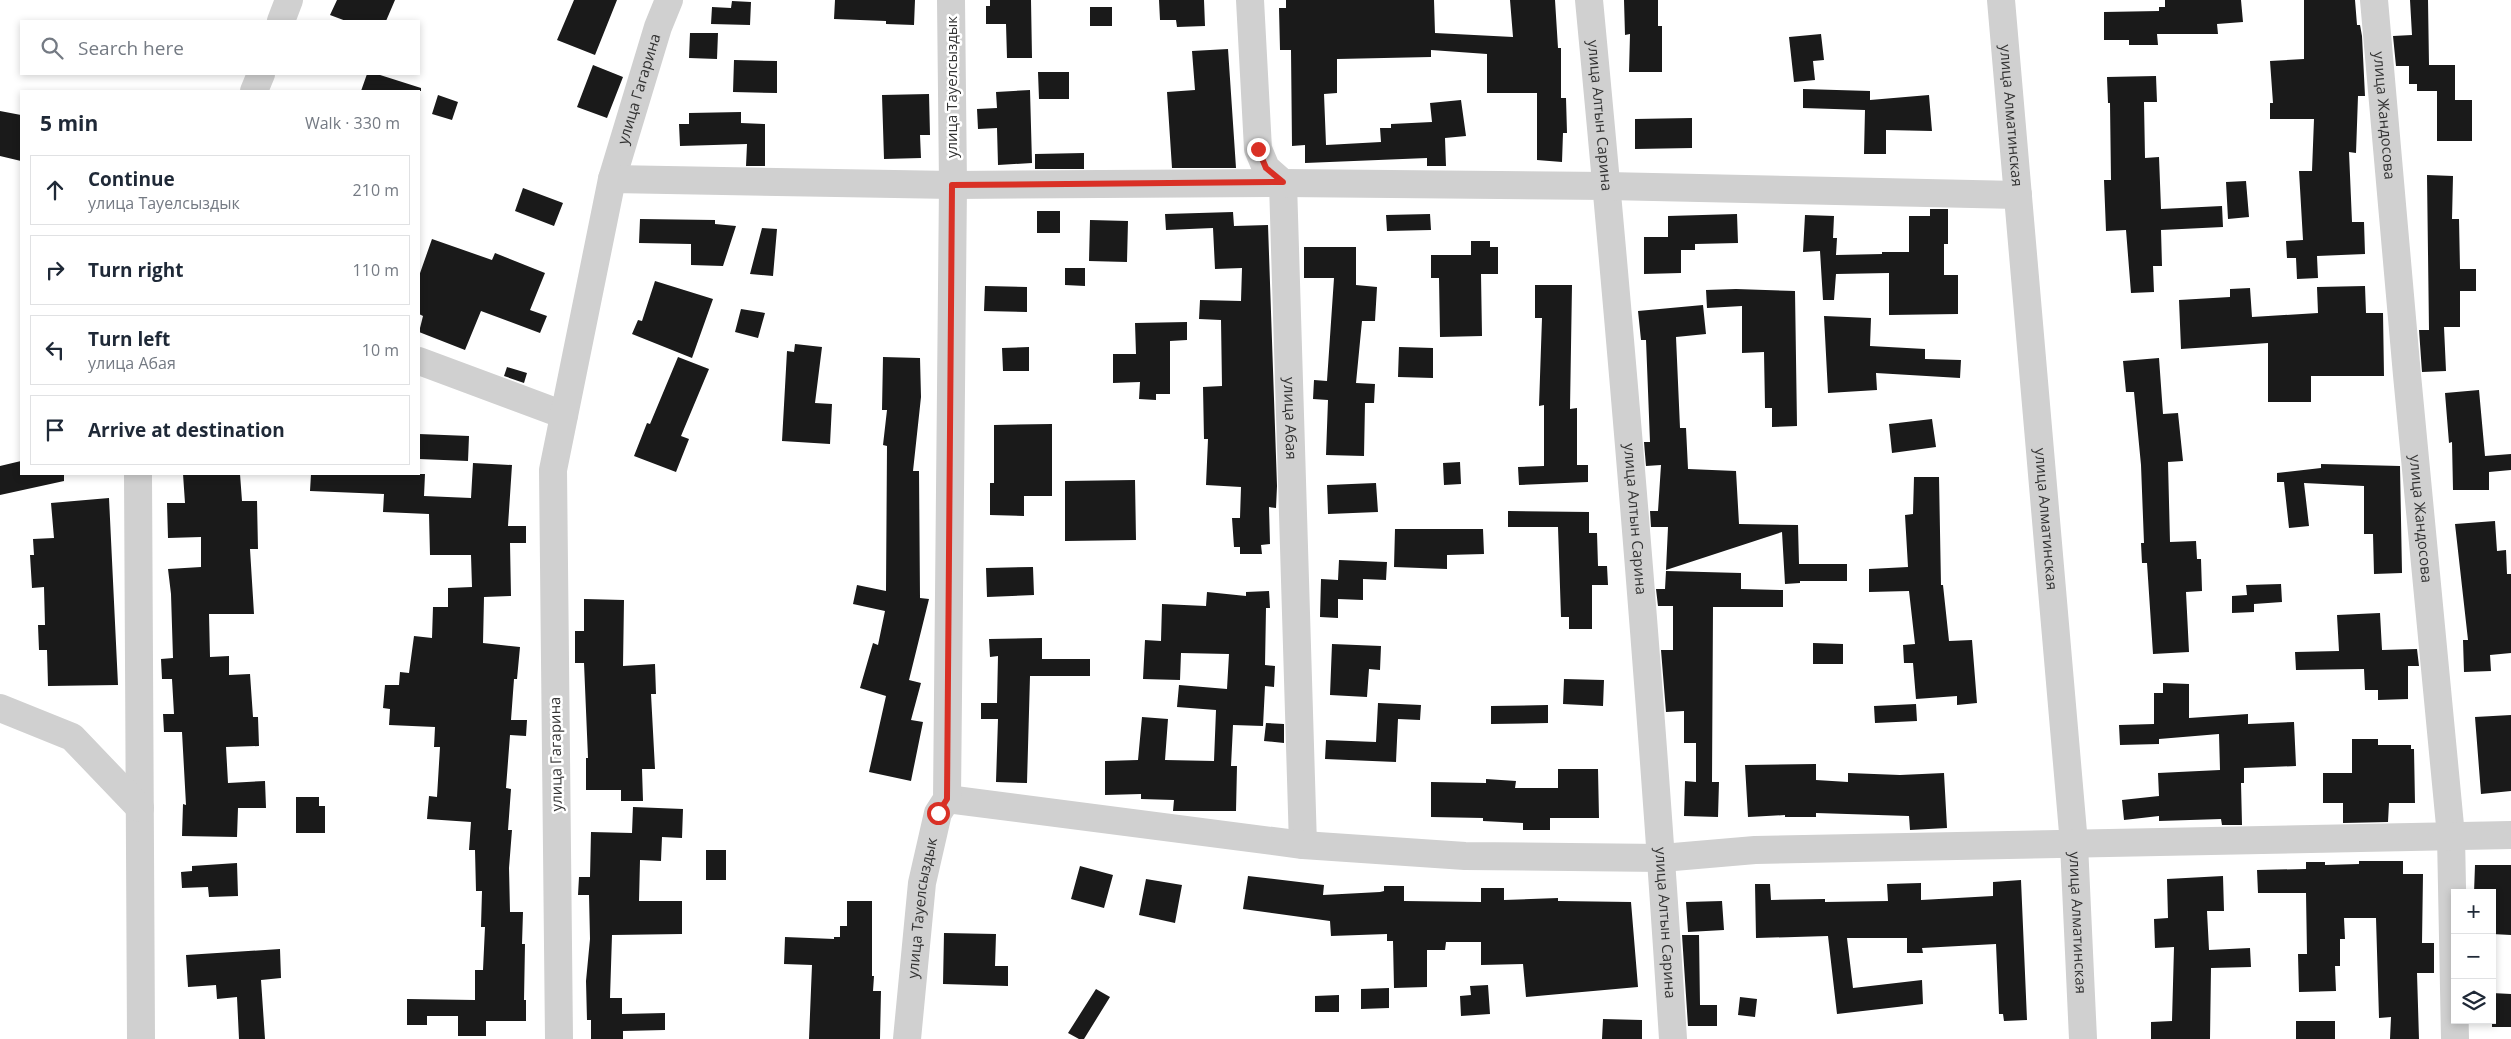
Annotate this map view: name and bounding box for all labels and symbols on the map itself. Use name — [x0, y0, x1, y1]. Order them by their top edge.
street label: улица Тауелсыздык — [941, 16, 961, 158]
street label: улица Гагарина — [612, 31, 664, 147]
street label: улица Алтын Сарина — [1584, 39, 1618, 192]
street label: улица Алматинская — [1996, 44, 2028, 187]
street label: улица Жандосова — [2370, 51, 2401, 180]
route end — [1247, 138, 1270, 161]
street label: улица Абая — [1280, 377, 1302, 460]
street label: улица Алтын Сарина — [1620, 442, 1652, 595]
street label: улица Алматинская — [2031, 447, 2063, 591]
street label: улица Жандосова — [2406, 454, 2438, 584]
street label: улица Гагарина — [544, 696, 566, 812]
route start — [927, 802, 950, 825]
street label: улица Тауелсыздык — [902, 835, 941, 979]
street label: улица Алтын Сарина — [1651, 846, 1681, 999]
street label: улица Алматинская — [2065, 851, 2092, 994]

